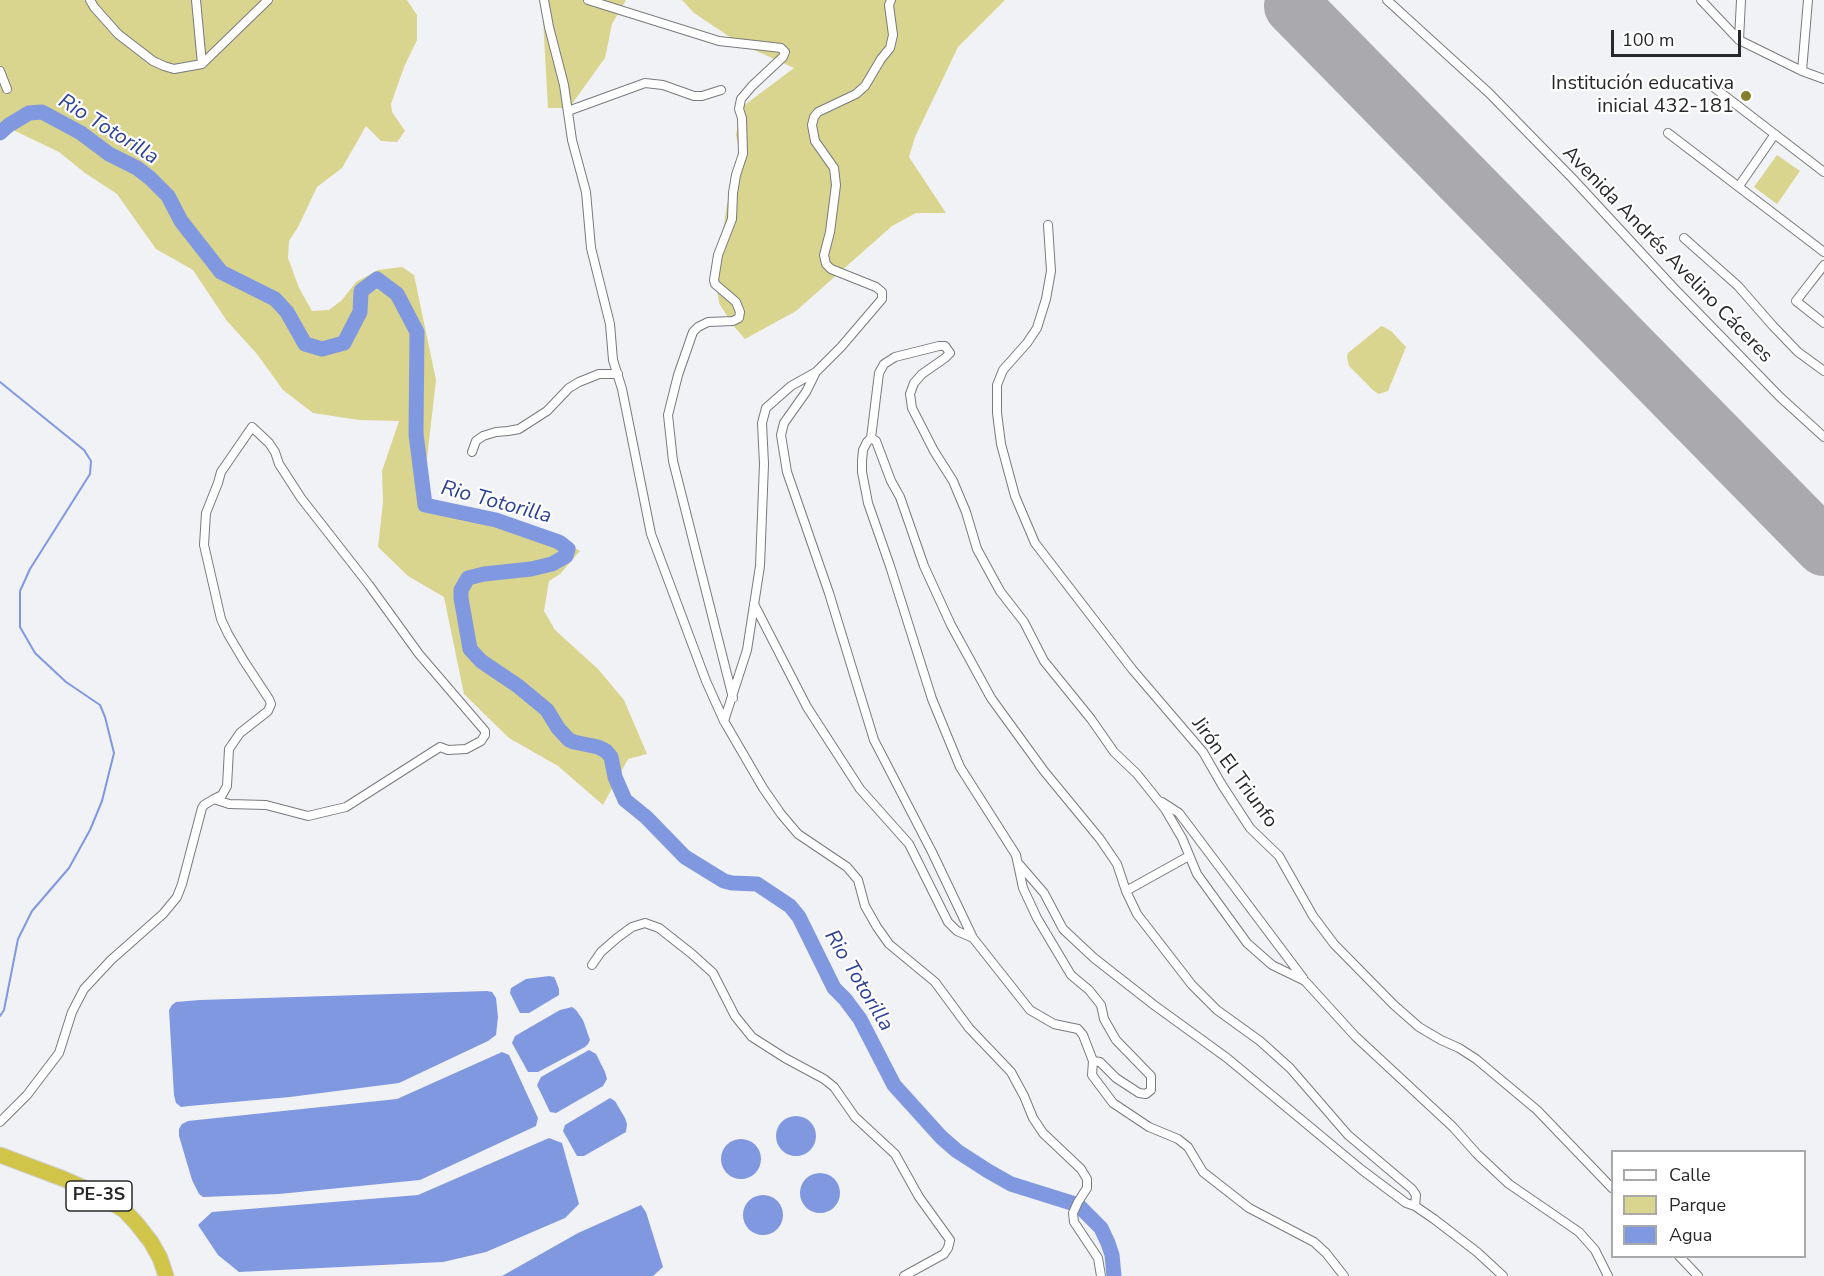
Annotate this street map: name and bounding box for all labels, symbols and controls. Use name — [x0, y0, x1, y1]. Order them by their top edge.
scale bar — [1614, 18, 1744, 56]
text: 100 m — [1622, 28, 1674, 52]
place label: Institución educativa inicial 432-181 — [1551, 72, 1734, 119]
water label: Rio Totorilla — [53, 89, 163, 171]
marker: Institución educativa inicial 432-181 — [1739, 89, 1753, 103]
street label: Avenida Andrés Avelino Cáceres — [1557, 142, 1777, 368]
water label: Rio Totorilla — [438, 476, 554, 530]
street label: Jirón El Triunfo — [1186, 713, 1282, 833]
water label: Rio Totorilla — [818, 926, 898, 1036]
legend — [1611, 1150, 1806, 1258]
text: Calle — [1669, 1163, 1711, 1187]
road number: PE-3S — [66, 1181, 132, 1211]
text: Parque — [1669, 1193, 1726, 1217]
text: Agua — [1669, 1223, 1712, 1247]

